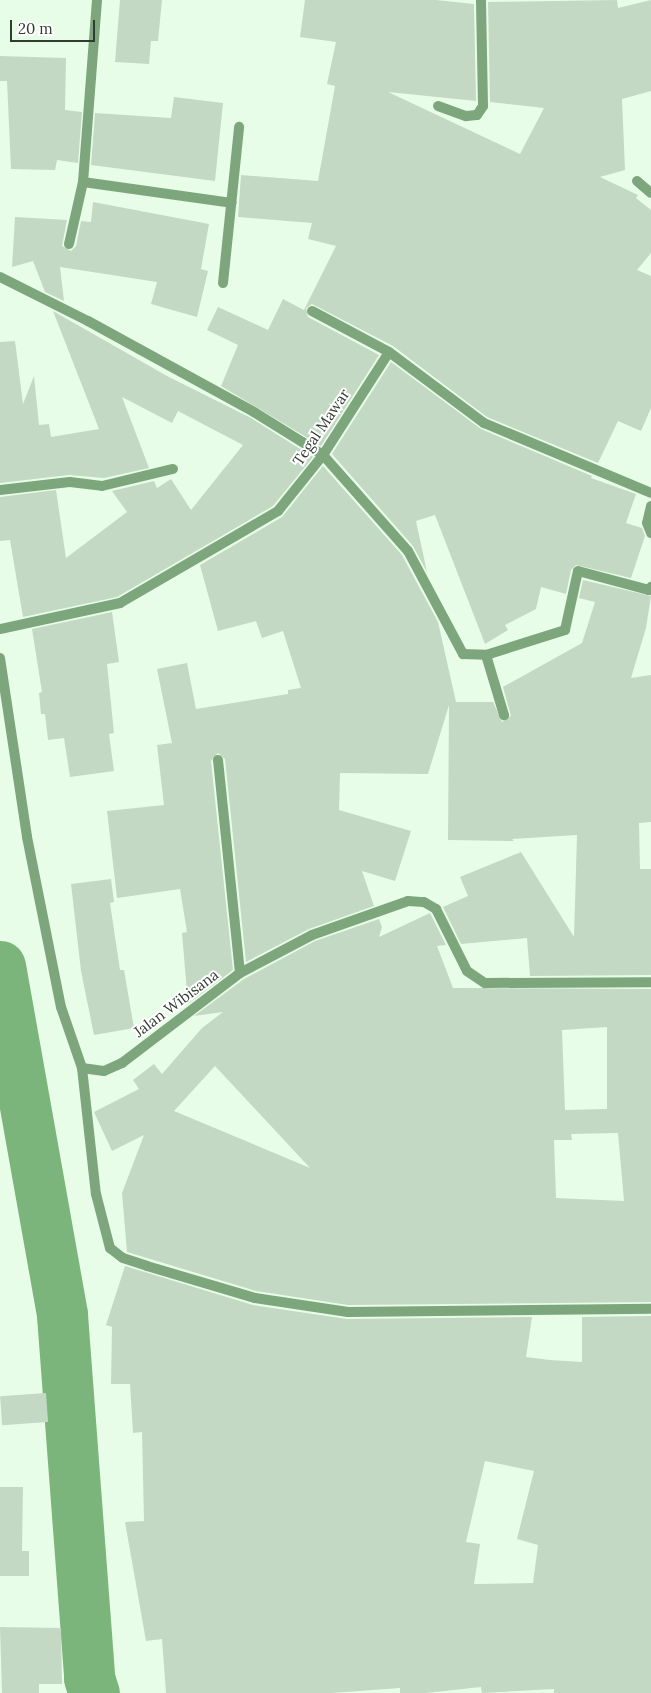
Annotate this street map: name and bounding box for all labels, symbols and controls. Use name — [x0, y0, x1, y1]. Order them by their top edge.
scale bar — [12, 10, 98, 42]
text: 20 m — [18, 19, 53, 38]
street label: Tegal Mawar — [289, 385, 353, 469]
street label: Jalan Wibisana — [130, 965, 222, 1041]

